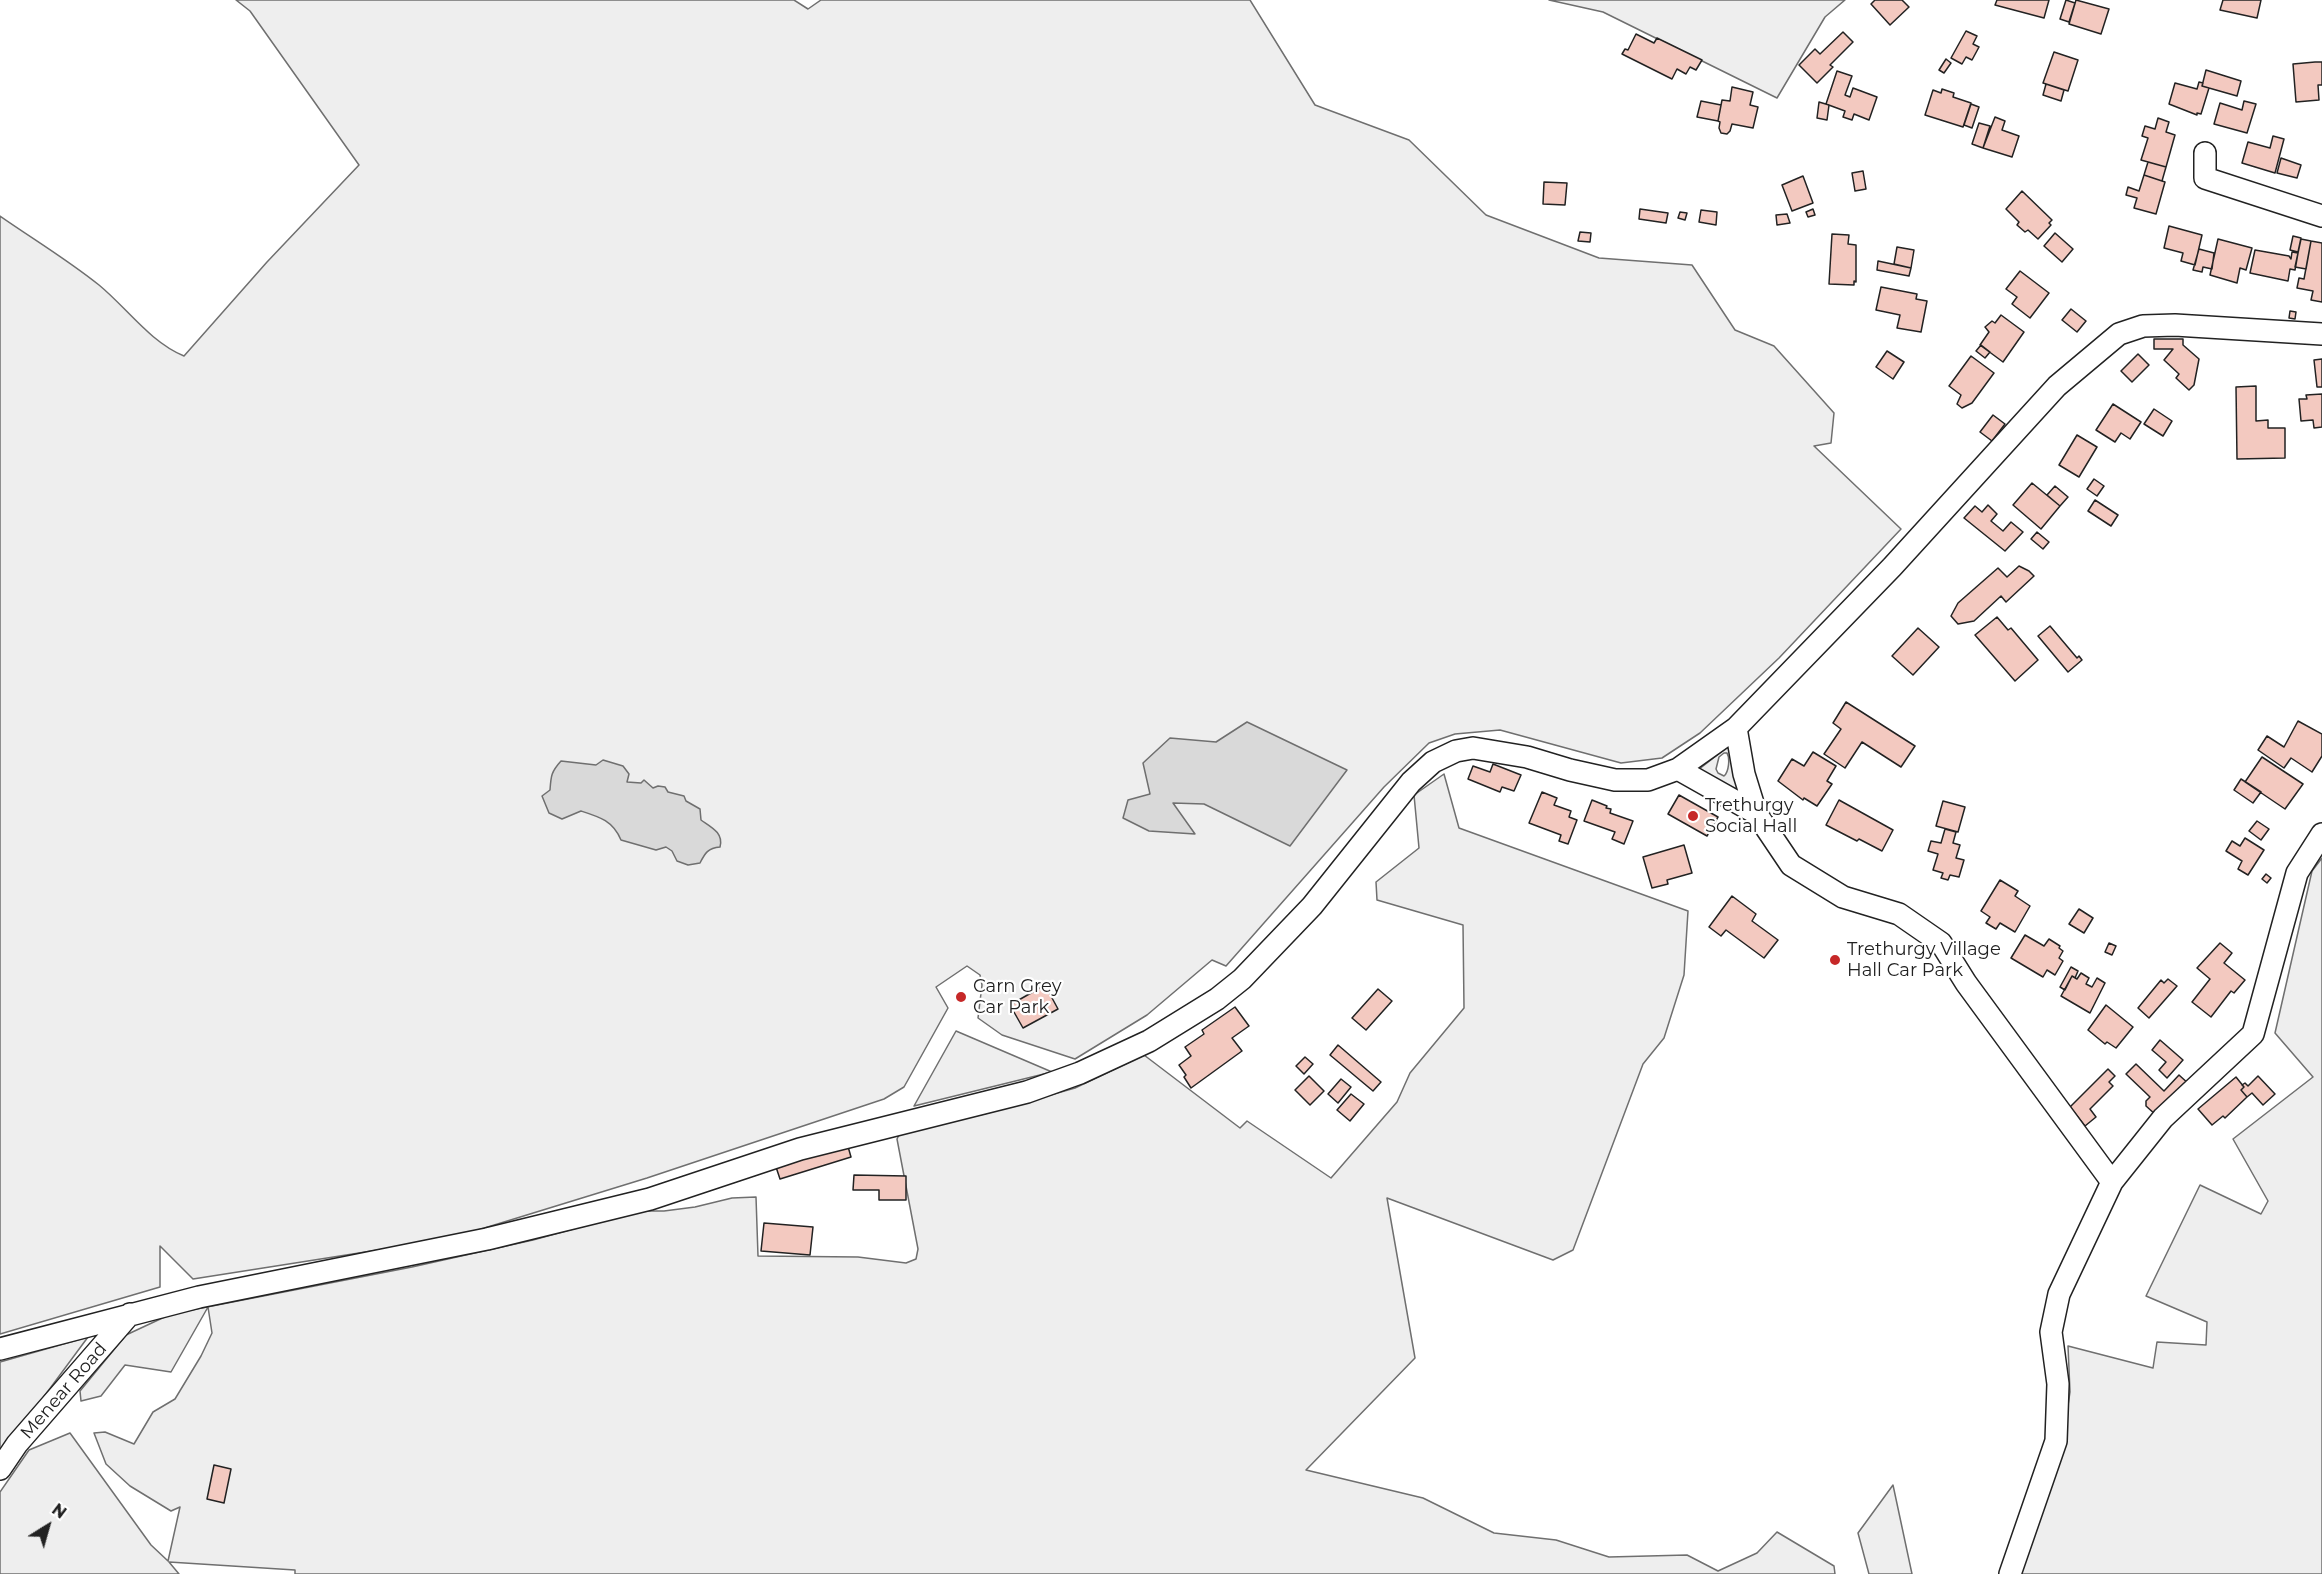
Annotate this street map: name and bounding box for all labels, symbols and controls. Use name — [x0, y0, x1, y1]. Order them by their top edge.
place label: Trethurgy Social Hall — [1705, 795, 1797, 838]
marker: Trethurgy Social Hall — [1686, 809, 1700, 823]
place label: Trethurgy Village Hall Car Park — [1847, 939, 2001, 982]
marker: Trethurgy Village Hall Car Park — [1828, 953, 1842, 967]
place label: Carn Grey Car Park — [973, 976, 1062, 1018]
marker: Carn Grey Car Park — [954, 990, 968, 1004]
street label: Menear Road — [16, 1338, 112, 1444]
north arrow — [18, 1496, 78, 1556]
text: N — [48, 1500, 70, 1523]

